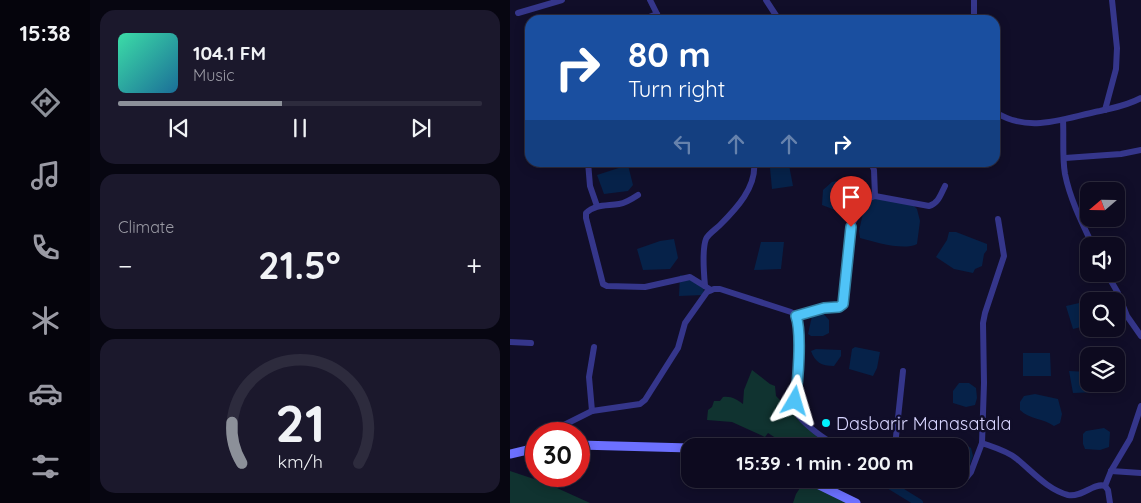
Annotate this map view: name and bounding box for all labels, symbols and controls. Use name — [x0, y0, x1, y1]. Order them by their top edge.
text: 15:38 — [19, 19, 71, 47]
text: 80 m — [628, 32, 711, 76]
icon: right — [545, 35, 610, 100]
text: 104.1 FM — [193, 41, 266, 65]
text: Music — [193, 65, 235, 85]
text: Turn right — [628, 75, 725, 103]
icon: directions — [28, 85, 63, 120]
icon: previous — [165, 114, 193, 142]
icon: pause — [286, 114, 314, 142]
icon: next — [407, 114, 435, 142]
icon: left — [669, 130, 697, 158]
icon: ahead — [722, 130, 750, 158]
icon: ahead — [775, 130, 803, 158]
icon: right — [828, 130, 856, 158]
icon: music — [28, 158, 63, 193]
pin — [830, 176, 872, 227]
north arrow — [1080, 182, 1125, 228]
map controls — [1080, 182, 1125, 392]
icon: arrive — [837, 183, 865, 211]
text: Climate — [118, 217, 174, 237]
icon: phone — [28, 230, 63, 265]
button: sound — [1080, 237, 1125, 282]
text: 21.5° — [258, 241, 341, 289]
text: − — [118, 248, 133, 283]
text: + — [466, 248, 482, 283]
button: search — [1080, 292, 1125, 337]
icon: climate — [28, 303, 63, 338]
button: layers — [1080, 347, 1125, 392]
position arrow — [768, 374, 820, 426]
icon: car — [28, 376, 63, 411]
text: 21 — [275, 390, 325, 455]
place label: Dasbarir Manasatala — [836, 412, 1011, 435]
marker: Dasbarir Manasatala — [820, 417, 832, 429]
speed limit sign: 30 — [525, 422, 590, 487]
icon: filters — [28, 449, 63, 484]
text: km/h — [277, 450, 323, 472]
text: 15:39 · 1 min · 200 m — [736, 451, 914, 475]

